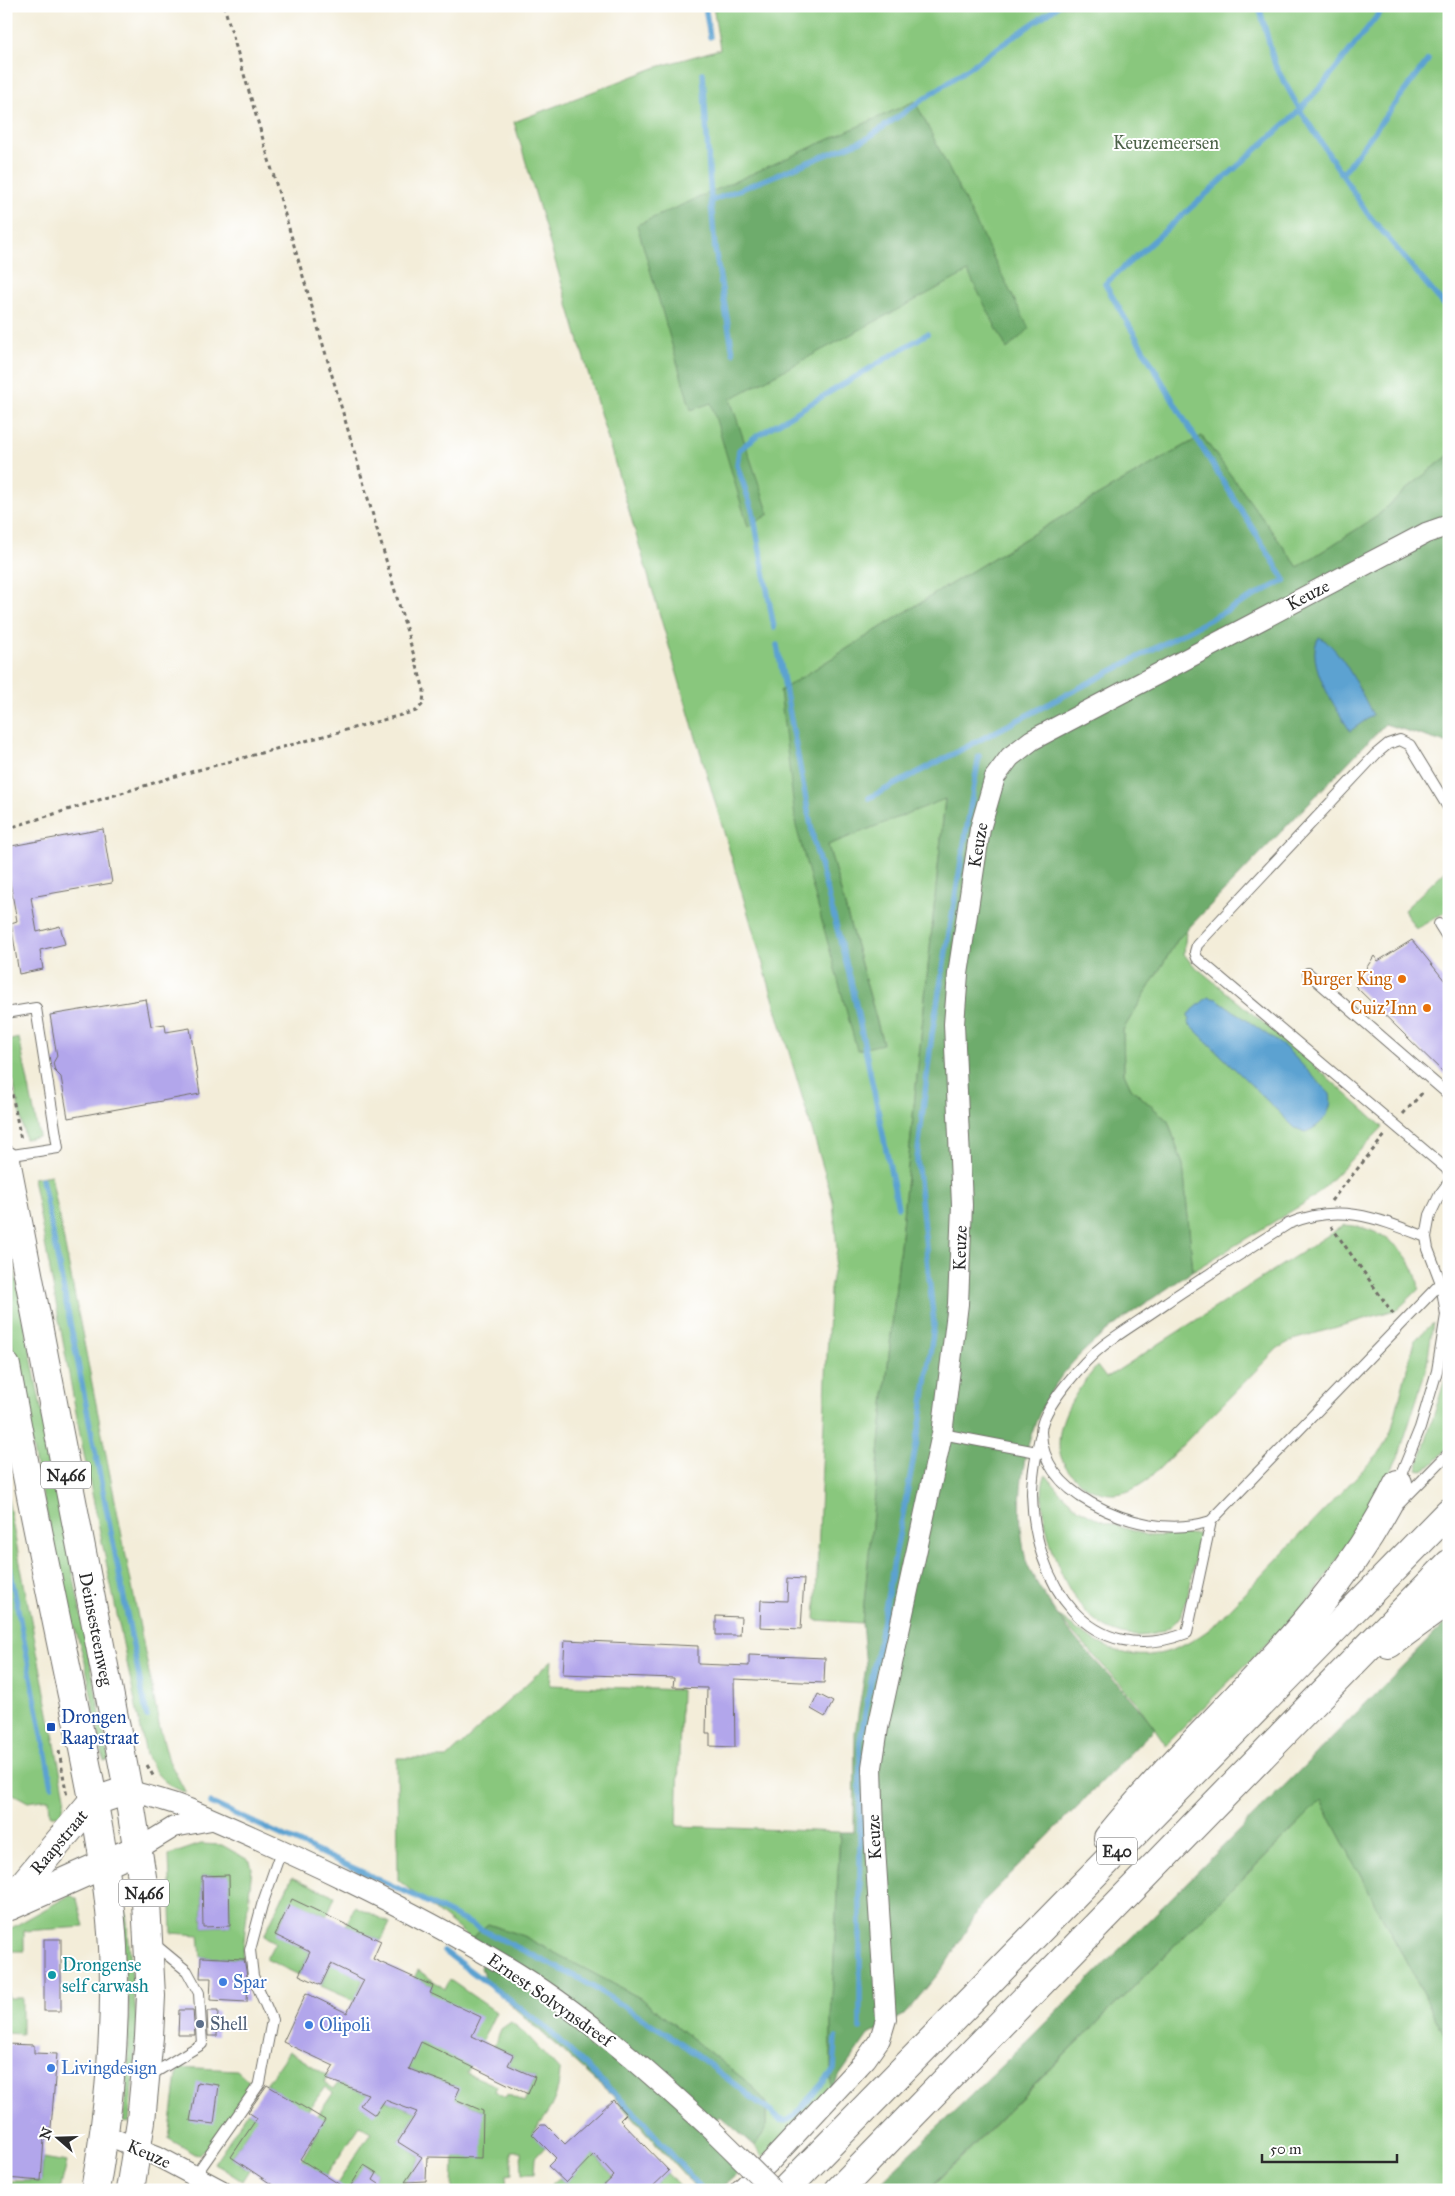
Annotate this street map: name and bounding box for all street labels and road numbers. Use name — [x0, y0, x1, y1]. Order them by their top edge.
street label: Keuze — [1283, 575, 1333, 615]
street label: Keuze — [963, 821, 993, 869]
street label: Keuze — [948, 1225, 972, 1271]
road number: N466 — [41, 1462, 91, 1488]
street label: Deinsesteenweg — [73, 1570, 118, 1689]
street label: Raapstraat — [25, 1805, 93, 1879]
street label: Keuze — [862, 1814, 886, 1860]
road number: E40 — [1097, 1838, 1137, 1864]
road number: N466 — [119, 1880, 169, 1906]
street label: Ernest Solvynsdreef — [483, 1949, 619, 2053]
street label: Keuze — [124, 2135, 174, 2173]

